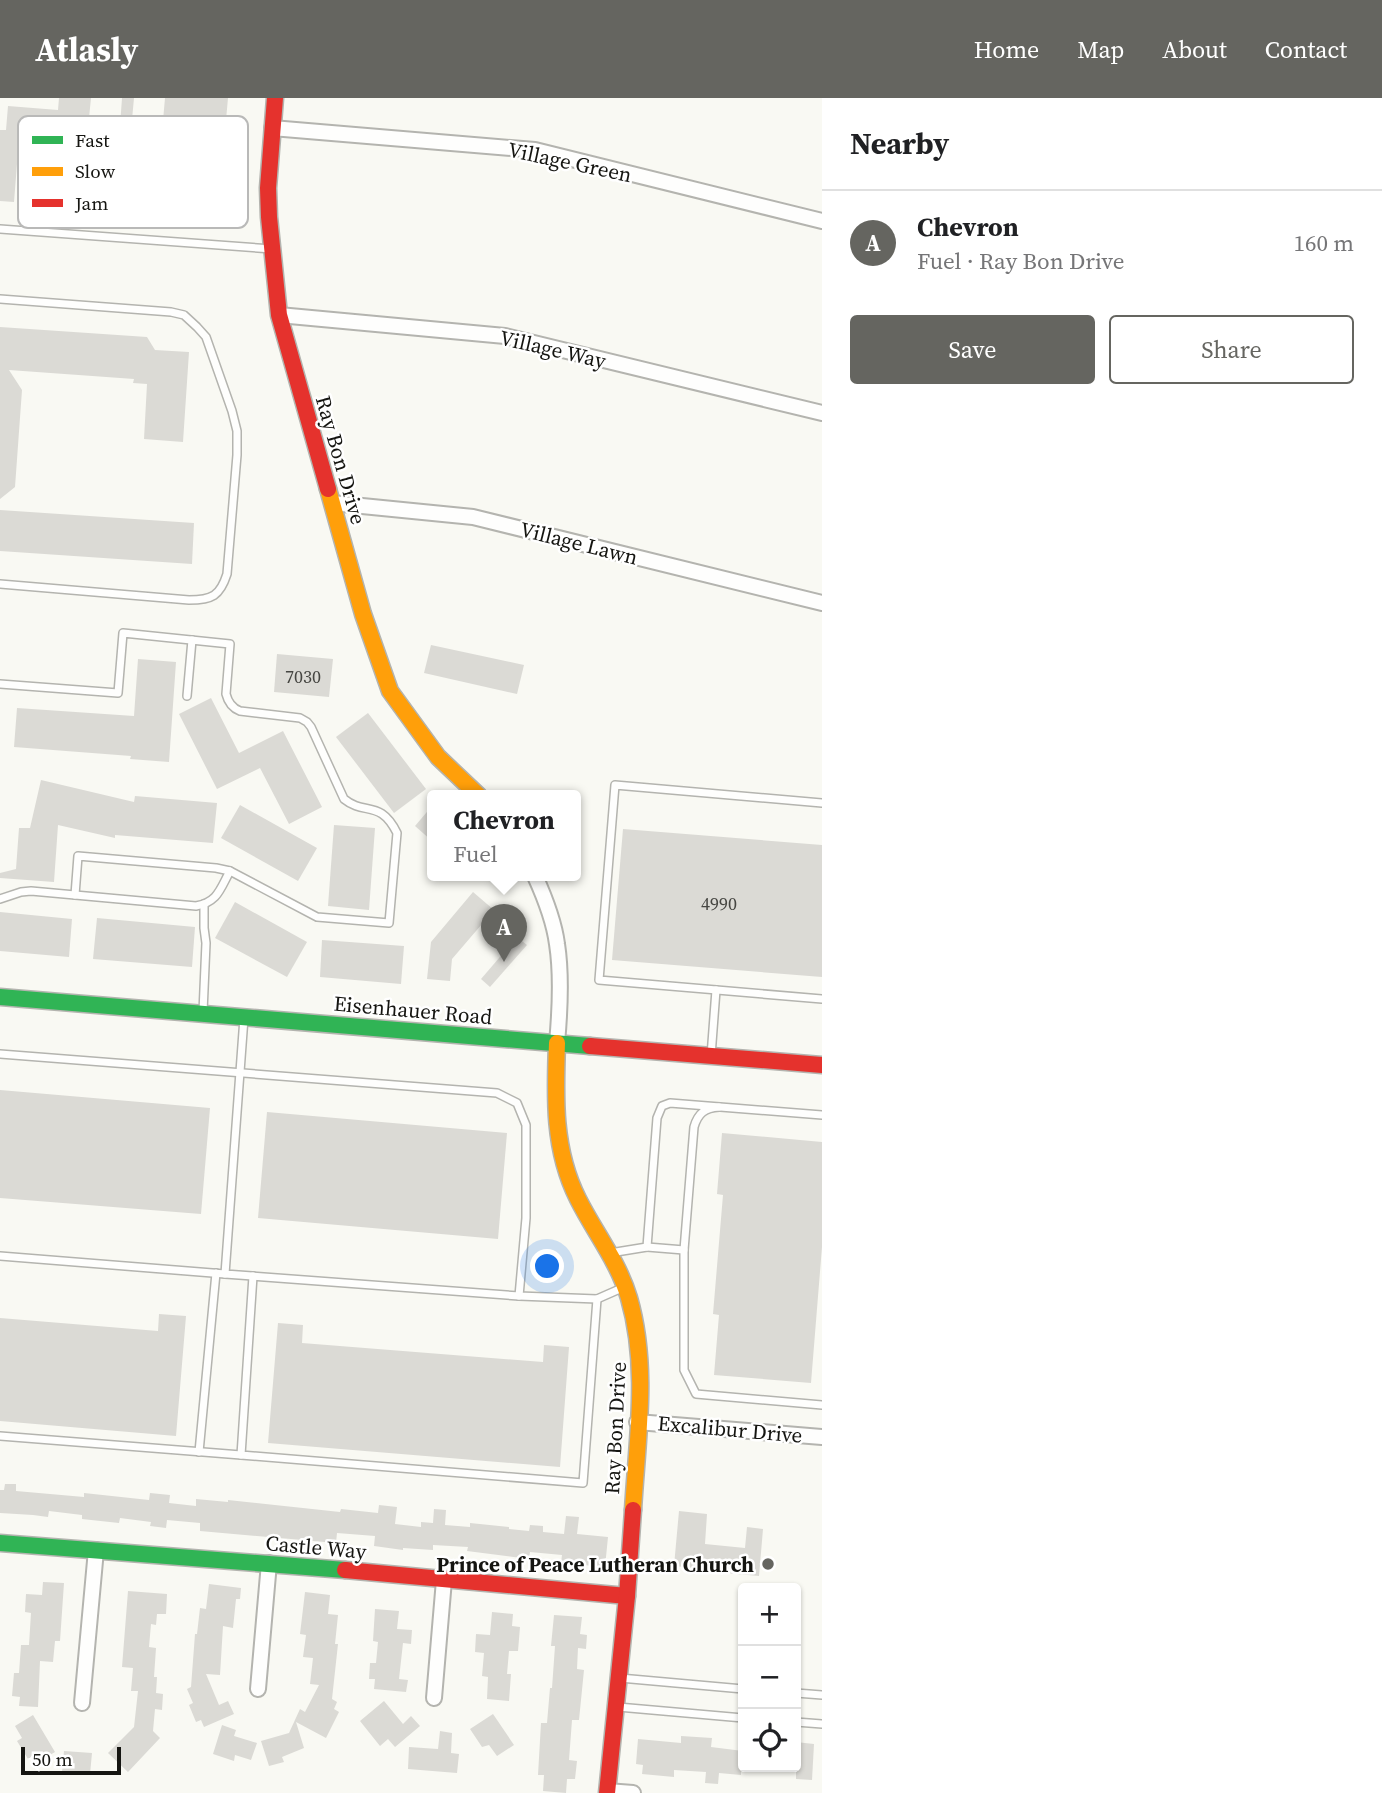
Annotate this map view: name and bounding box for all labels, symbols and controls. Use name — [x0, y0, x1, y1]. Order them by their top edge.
text: Atlasly — [35, 27, 138, 72]
text: Home — [974, 33, 1039, 66]
text: Map — [1077, 33, 1124, 66]
text: About — [1162, 33, 1227, 66]
text: Contact — [1265, 33, 1347, 66]
legend — [18, 116, 248, 228]
text: Nearby — [850, 123, 949, 164]
text: Fast — [75, 127, 110, 153]
street label: Village Green — [505, 135, 635, 189]
text: Slow — [75, 158, 116, 184]
text: Jam — [74, 190, 108, 216]
text: Chevron — [917, 209, 1019, 245]
text: A — [865, 227, 881, 259]
text: 160 m — [1293, 227, 1354, 259]
text: Fuel · Ray Bon Drive — [917, 245, 1124, 277]
button: Save — [850, 315, 1095, 384]
button: Share — [1109, 315, 1354, 384]
street label: Village Way — [497, 323, 609, 375]
street label: Ray Bon Drive — [309, 392, 373, 528]
street label: Village Lawn — [517, 514, 641, 572]
house number: 7030 — [285, 664, 321, 689]
popup — [427, 790, 581, 881]
text: Chevron — [453, 802, 555, 838]
text: Fuel — [453, 838, 498, 870]
house number: 4990 — [701, 891, 737, 916]
pin: A — [481, 904, 527, 962]
street label: Eisenhauer Road — [333, 989, 493, 1031]
your location — [530, 1249, 564, 1283]
street label: Ray Bon Drive — [597, 1361, 633, 1495]
street label: Excalibur Drive — [656, 1408, 804, 1450]
street label: Castle Way — [264, 1528, 368, 1566]
place label: Prince of Peace Lutheran Church — [436, 1550, 754, 1579]
marker: Prince of Peace Lutheran Church — [760, 1556, 776, 1572]
map controls — [738, 1583, 801, 1772]
button: + — [738, 1583, 801, 1646]
button: − — [738, 1646, 801, 1709]
button: locate — [738, 1709, 801, 1772]
scale bar — [21, 1744, 121, 1776]
text: 50 m — [32, 1746, 73, 1772]

